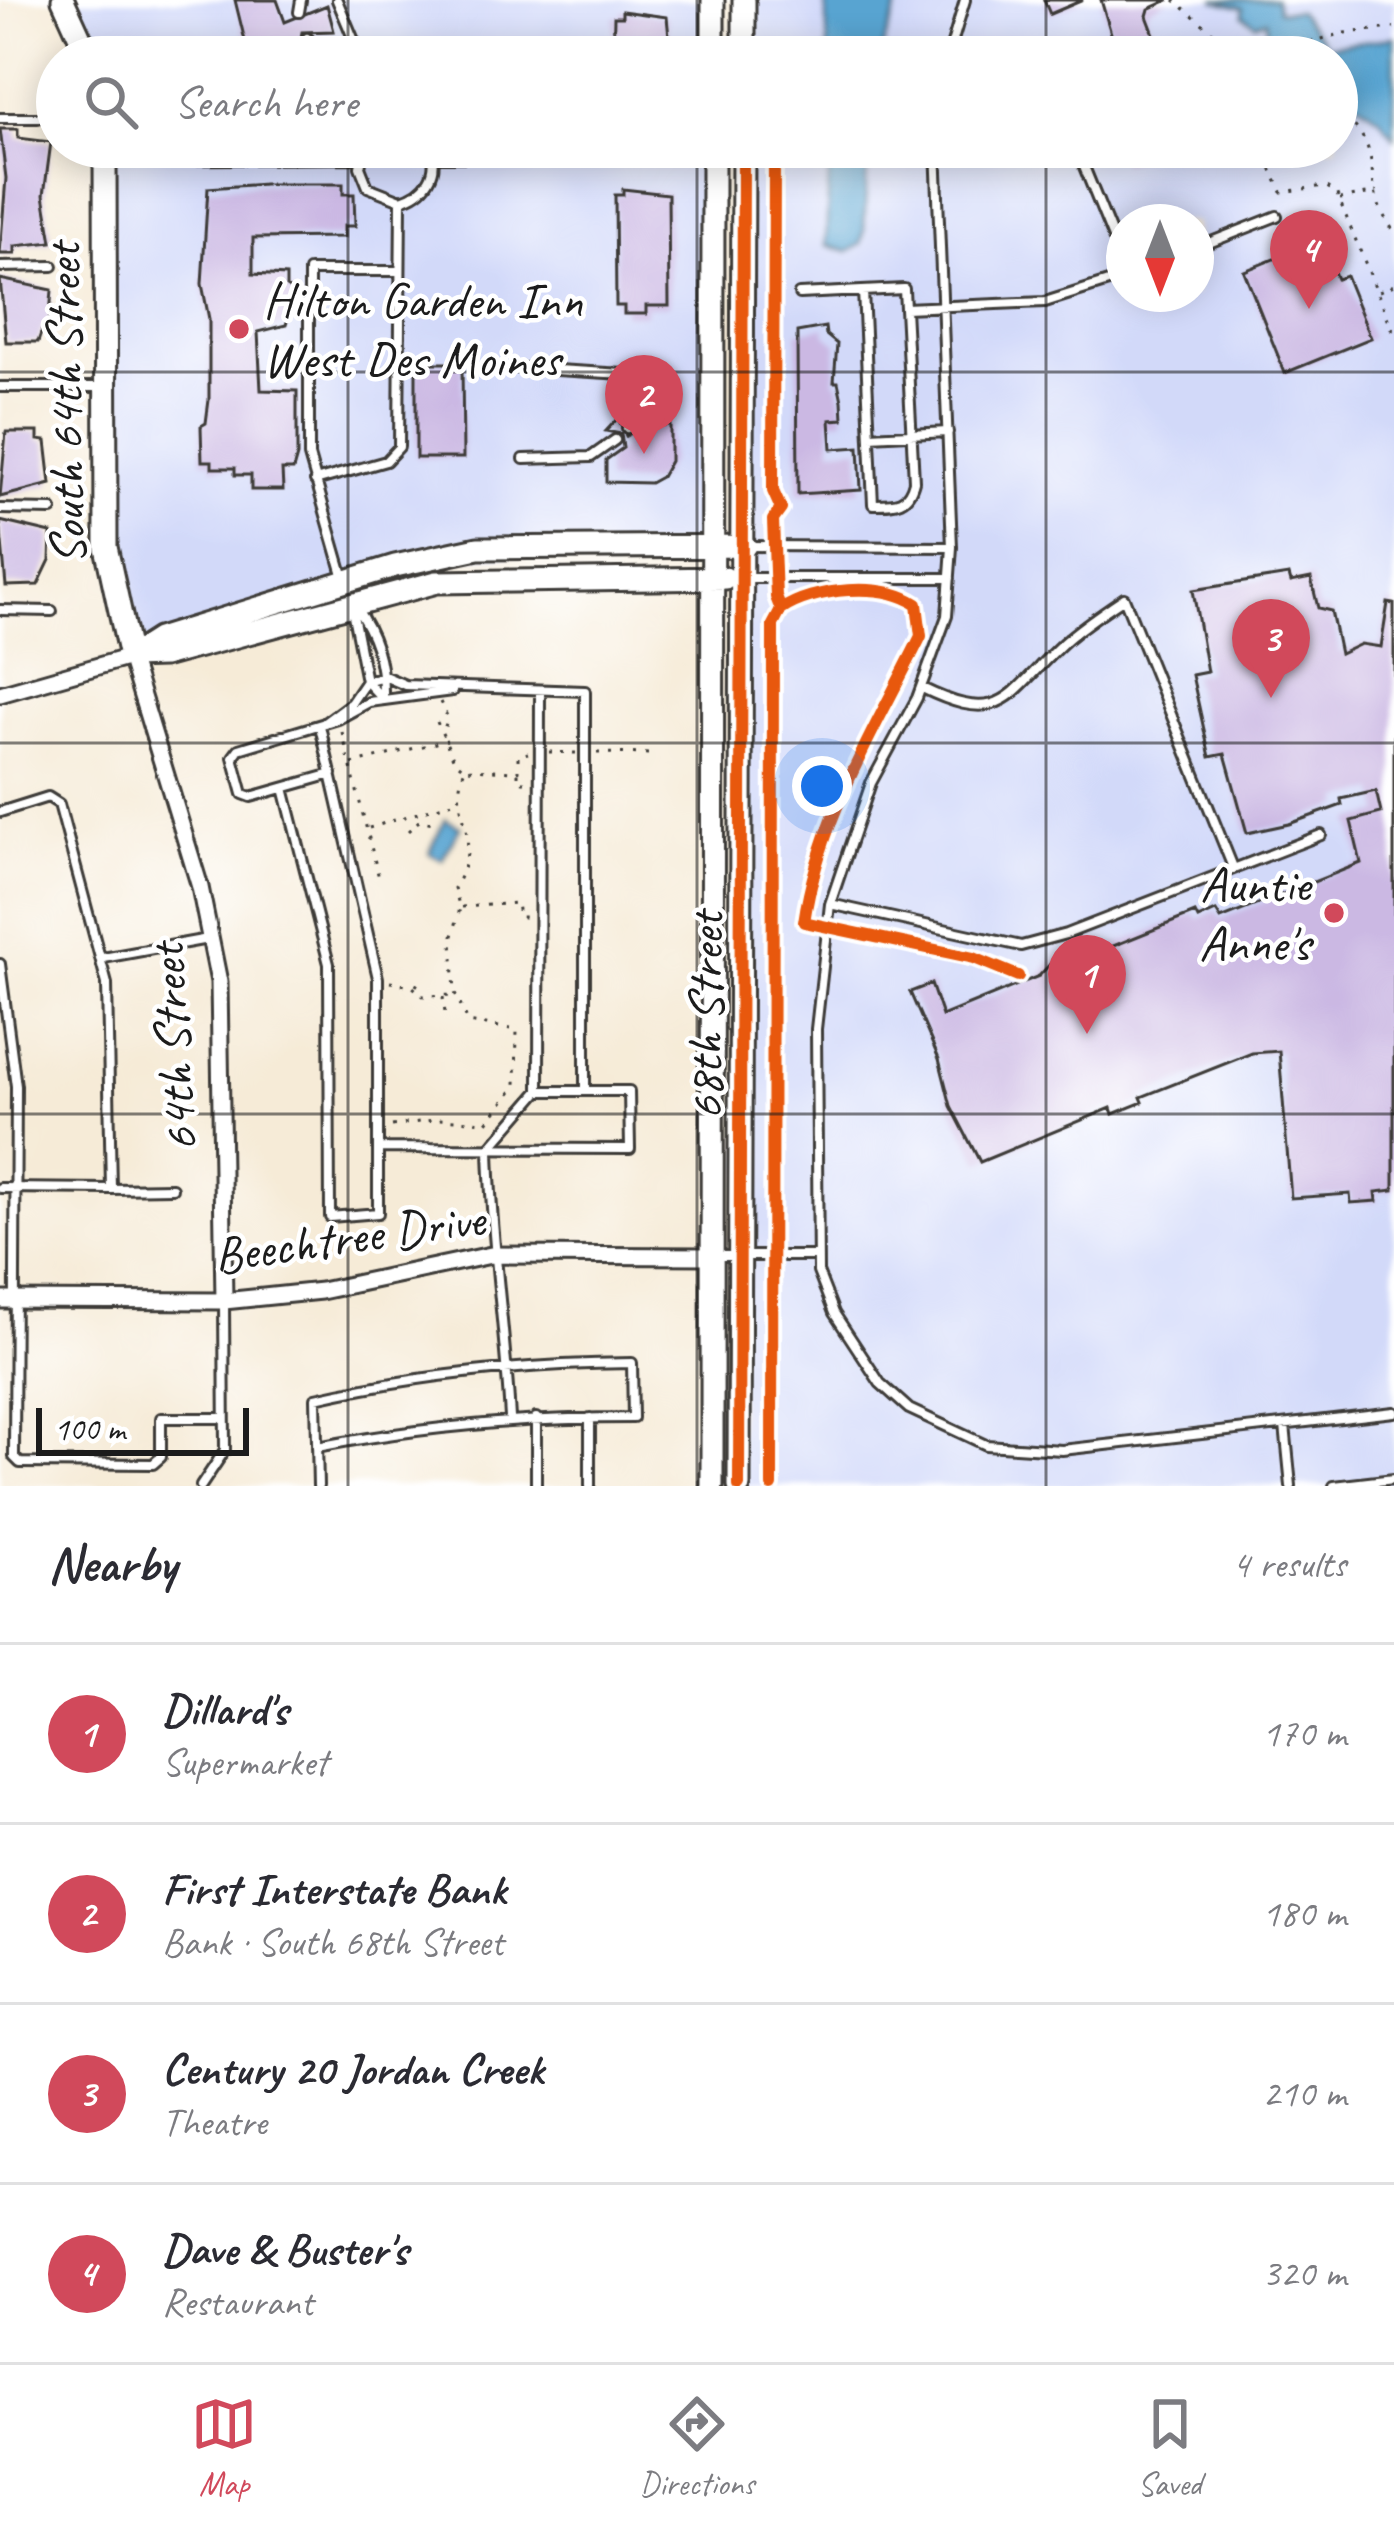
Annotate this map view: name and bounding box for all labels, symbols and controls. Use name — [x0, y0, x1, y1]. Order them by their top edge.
search box — [36, 36, 1358, 168]
icon: search — [78, 69, 144, 135]
text: Search here — [174, 74, 357, 131]
north arrow — [1106, 204, 1214, 312]
pin: 4 — [1270, 210, 1348, 309]
street label: South 64th Street — [30, 237, 100, 565]
place label: Hilton Garden Inn West Des Moines — [263, 268, 583, 391]
marker: Hilton Garden Inn West Des Moines — [226, 316, 252, 342]
pin: 2 — [605, 355, 683, 454]
pin: 3 — [1232, 599, 1310, 698]
your location — [792, 756, 852, 816]
place label: Auntie Anne's — [1199, 852, 1315, 975]
marker: Auntie Anne's — [1321, 900, 1347, 926]
street label: 68th Street — [673, 907, 737, 1120]
pin: 1 — [1048, 935, 1126, 1034]
street label: 64th Street — [133, 937, 212, 1154]
street label: Beechtree Drive — [210, 1186, 492, 1288]
scale bar — [36, 1402, 249, 1455]
text: 100 m — [54, 1408, 125, 1450]
text: Nearby — [48, 1532, 176, 1596]
text: 4 results — [1232, 1540, 1346, 1589]
text: Dillard's — [162, 1681, 288, 1738]
text: 1 — [78, 1709, 96, 1758]
text: 170 m — [1262, 1709, 1346, 1758]
text: Supermarket — [162, 1738, 328, 1787]
text: First Interstate Bank — [162, 1861, 506, 1918]
text: 2 — [78, 1889, 96, 1938]
text: 180 m — [1262, 1889, 1346, 1938]
text: Bank · South 68th Street — [162, 1918, 503, 1967]
text: Century 20 Jordan Creek — [162, 2041, 543, 2098]
text: 3 — [78, 2069, 96, 2118]
text: 210 m — [1262, 2069, 1346, 2118]
text: Theatre — [162, 2098, 267, 2147]
text: Dave & Buster's — [162, 2221, 408, 2278]
text: 4 — [78, 2249, 96, 2298]
text: 320 m — [1262, 2249, 1346, 2298]
text: Restaurant — [162, 2278, 313, 2327]
tab: Map — [191, 2391, 257, 2505]
tab: Directions — [640, 2391, 754, 2505]
tab: Saved — [1137, 2391, 1203, 2505]

